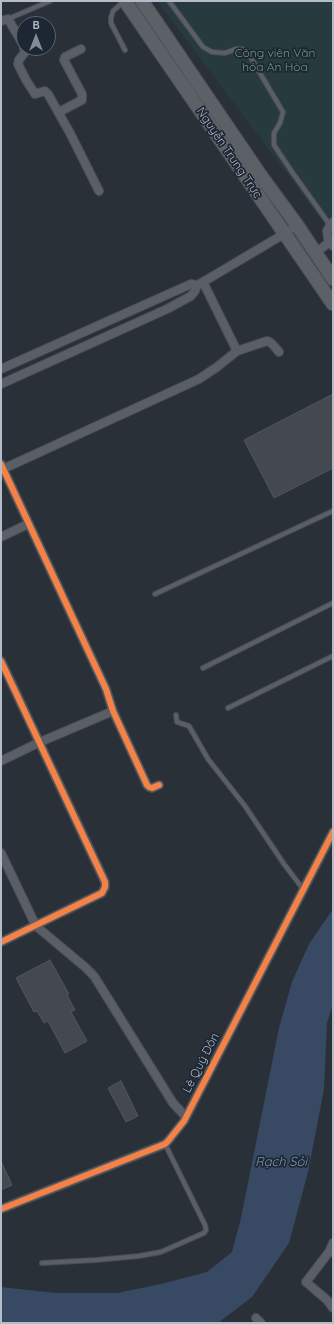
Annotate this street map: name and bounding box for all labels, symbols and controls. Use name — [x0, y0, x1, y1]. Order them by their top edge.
north arrow — [16, 16, 56, 56]
text: B — [32, 18, 40, 32]
park label: Công viên Văn hóa An Hòa — [235, 46, 315, 74]
street label: Nguyễn Trung Trực — [193, 105, 265, 201]
street label: Lê Quý Đôn — [180, 1031, 222, 1095]
water label: Rạch Sỏi — [255, 1154, 307, 1170]

